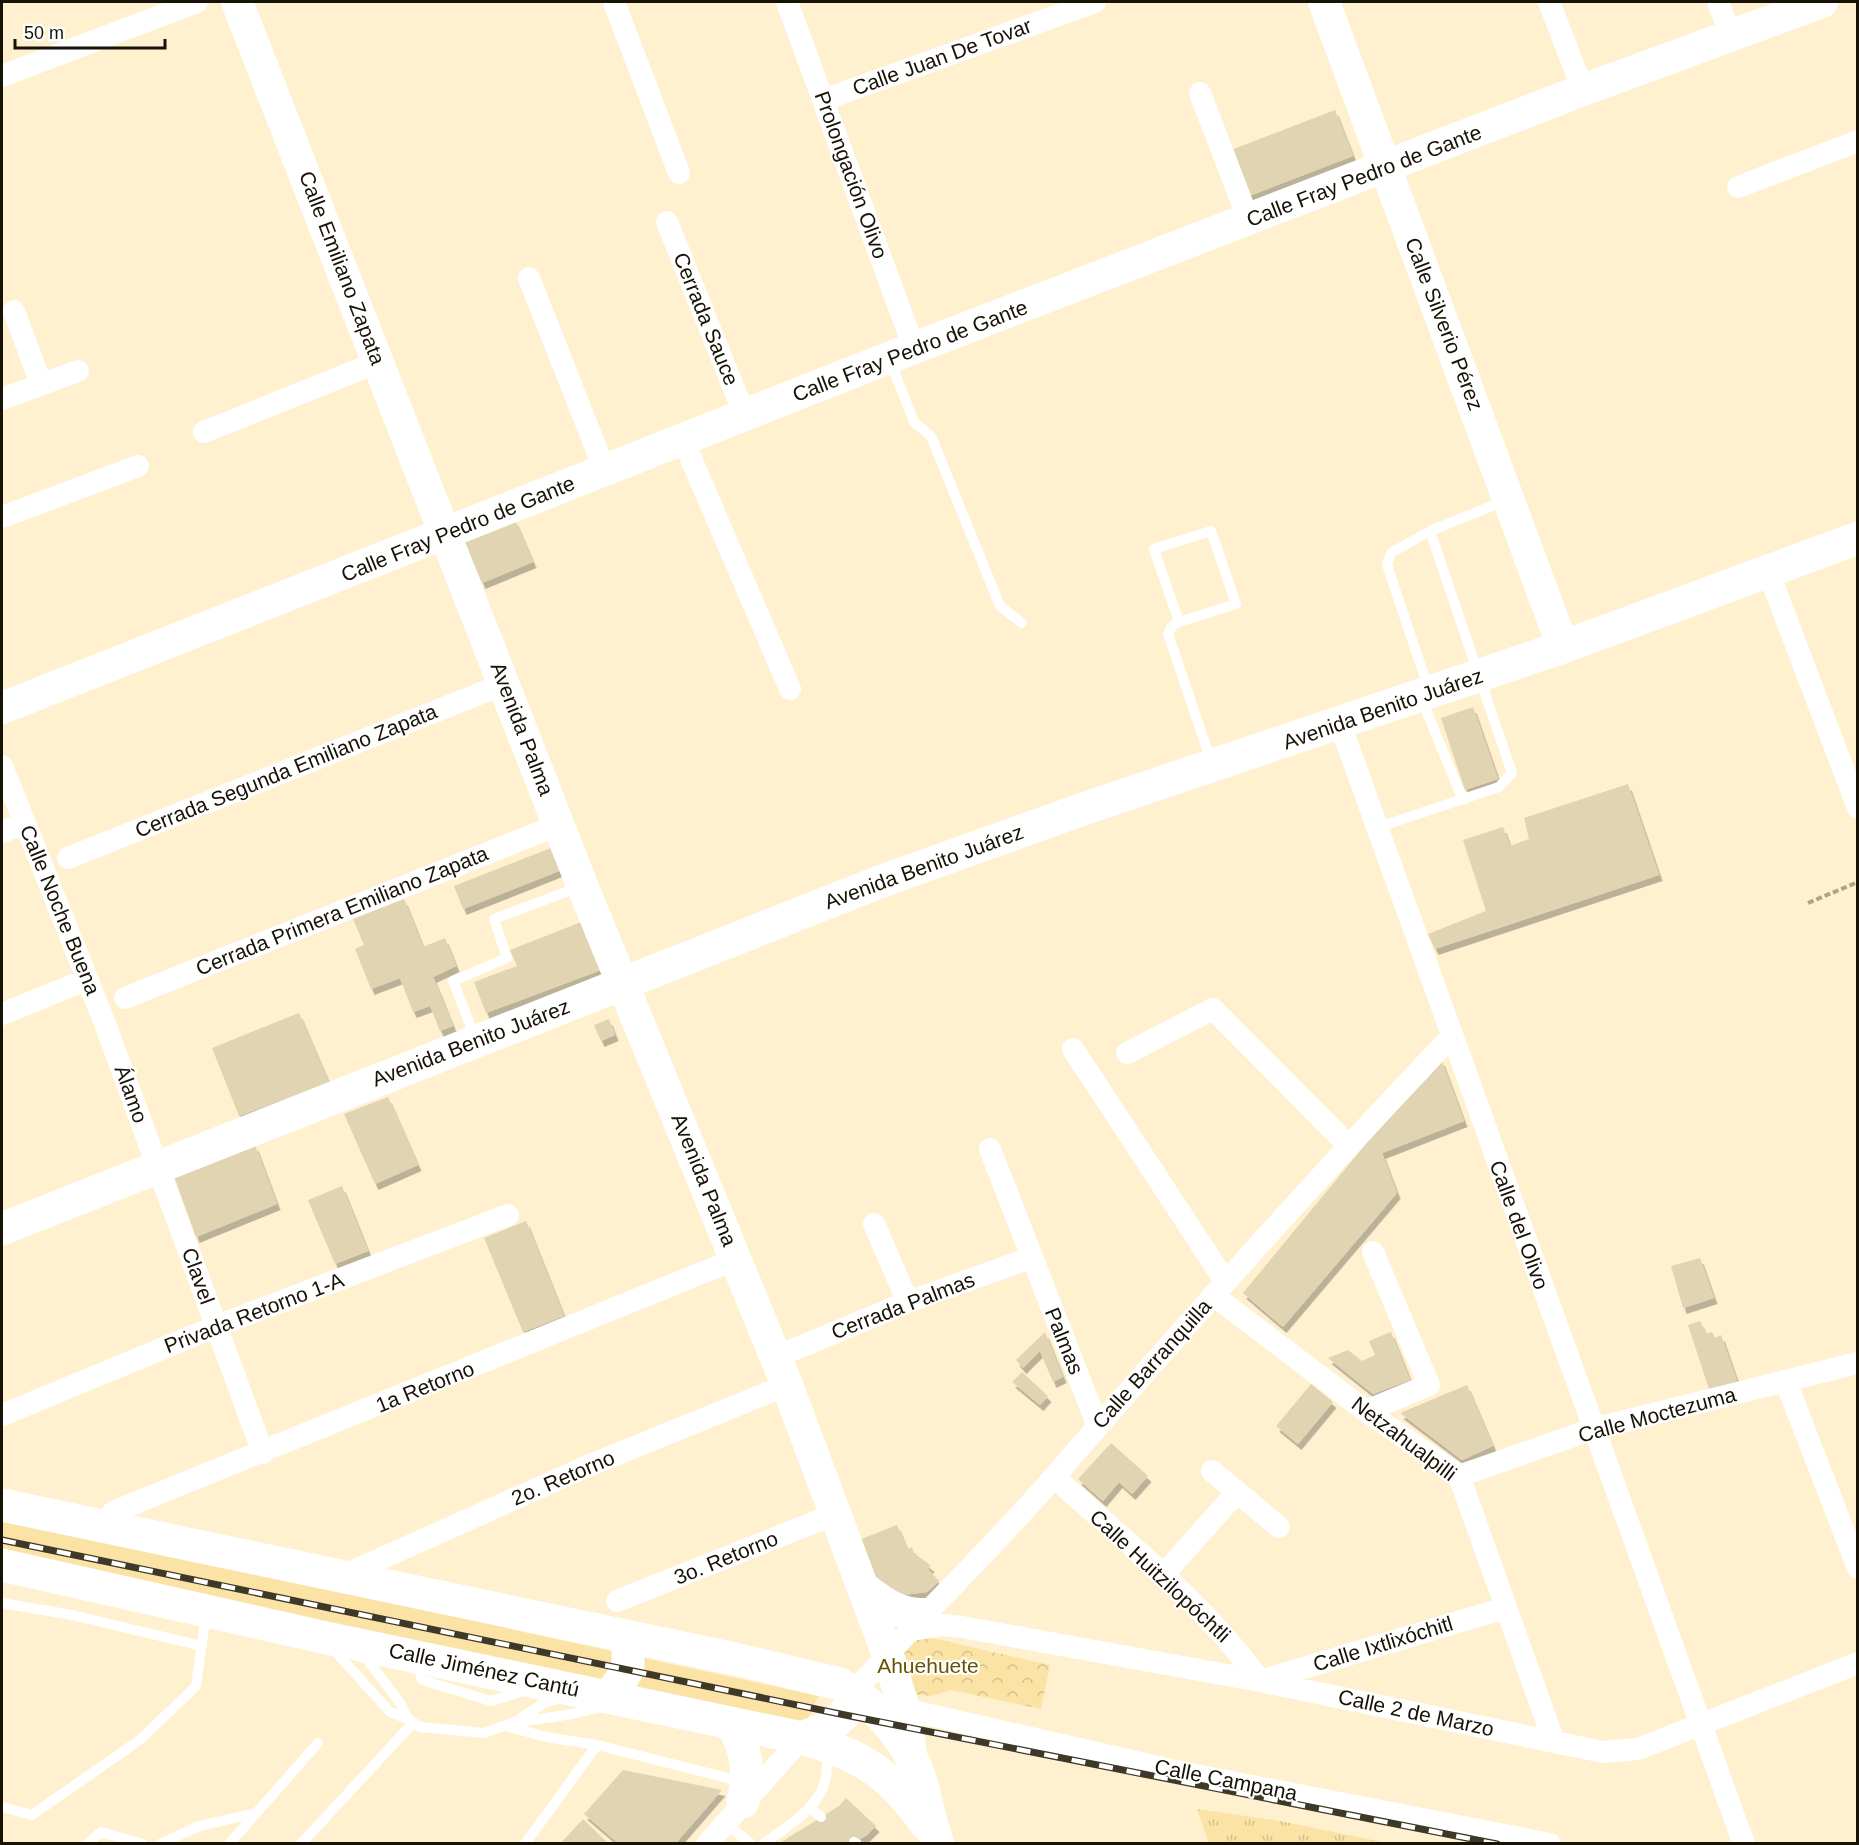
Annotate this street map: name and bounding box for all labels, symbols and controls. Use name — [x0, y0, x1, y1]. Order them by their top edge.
scale bar — [15, 12, 165, 50]
street label: Calle Juan De Tovar — [849, 13, 1034, 100]
text: 50 m — [24, 23, 64, 43]
street label: Prolongación Olivo — [811, 88, 892, 262]
street label: Calle Fray Pedro de Gante — [1243, 120, 1485, 231]
street label: Calle Emiliano Zapata — [295, 168, 390, 368]
street label: Calle Silverio Pérez — [1401, 234, 1488, 413]
street label: Cerrada Sauce — [669, 249, 744, 389]
street label: Calle Fray Pedro de Gante — [789, 295, 1031, 406]
street label: Calle Fray Pedro de Gante — [338, 471, 578, 586]
street label: Avenida Palma — [486, 659, 559, 799]
street label: Avenida Benito Juárez — [1280, 664, 1486, 754]
street label: Cerrada Segunda Emiliano Zapata — [132, 699, 440, 842]
street label: Avenida Benito Juárez — [821, 820, 1026, 913]
street label: Calle Noche Buena — [16, 822, 105, 998]
street label: Cerrada Primera Emiliano Zapata — [192, 841, 491, 980]
street label: Avenida Benito Juárez — [369, 994, 573, 1091]
street label: Álamo — [110, 1062, 152, 1126]
street label: Avenida Palma — [667, 1110, 742, 1250]
street label: Calle del Olivo — [1486, 1157, 1553, 1292]
street label: Clavel — [178, 1244, 219, 1307]
street label: Privada Retorno 1-A — [161, 1268, 347, 1357]
street label: Cerrada Palmas — [828, 1268, 978, 1343]
street label: Calle Barranquilla — [1088, 1294, 1216, 1433]
street label: Palmas — [1041, 1304, 1088, 1378]
street label: 1a Retorno — [372, 1356, 477, 1417]
street label: Calle Moctezuma — [1576, 1382, 1739, 1447]
street label: Netzahualpilli — [1348, 1392, 1461, 1485]
street label: 2o. Retorno — [508, 1446, 618, 1510]
street label: Calle Huitzilopóchtli — [1085, 1505, 1235, 1647]
street label: 3o. Retorno — [671, 1526, 781, 1589]
street label: Calle Ixtlixóchitl — [1310, 1611, 1455, 1676]
street label: Calle Jiménez Cantú — [387, 1638, 581, 1701]
park label: Ahuehuete — [877, 1654, 979, 1677]
street label: Calle 2 de Marzo — [1336, 1685, 1496, 1740]
street label: Calle Campana — [1153, 1754, 1300, 1805]

